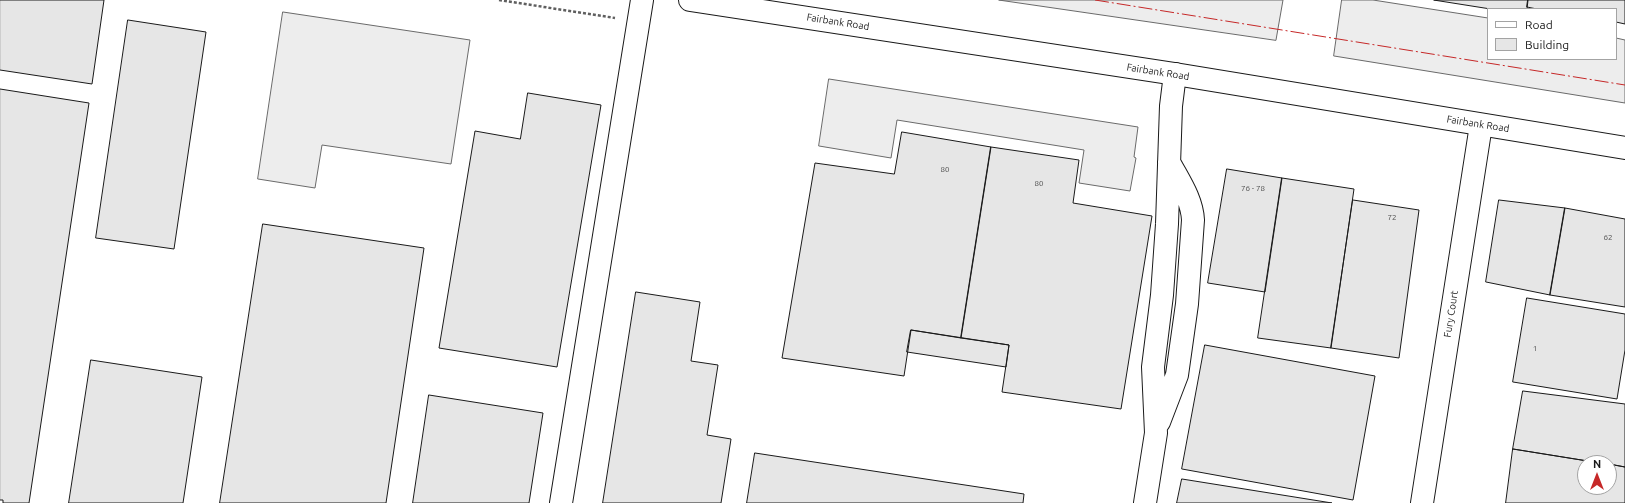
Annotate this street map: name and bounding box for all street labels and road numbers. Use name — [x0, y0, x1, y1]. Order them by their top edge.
street label: Fairbank Road — [806, 11, 870, 33]
street label: Fairbank Road — [1126, 61, 1190, 83]
street label: Fairbank Road — [1446, 113, 1510, 135]
street label: Fury Court — [1441, 290, 1461, 338]

